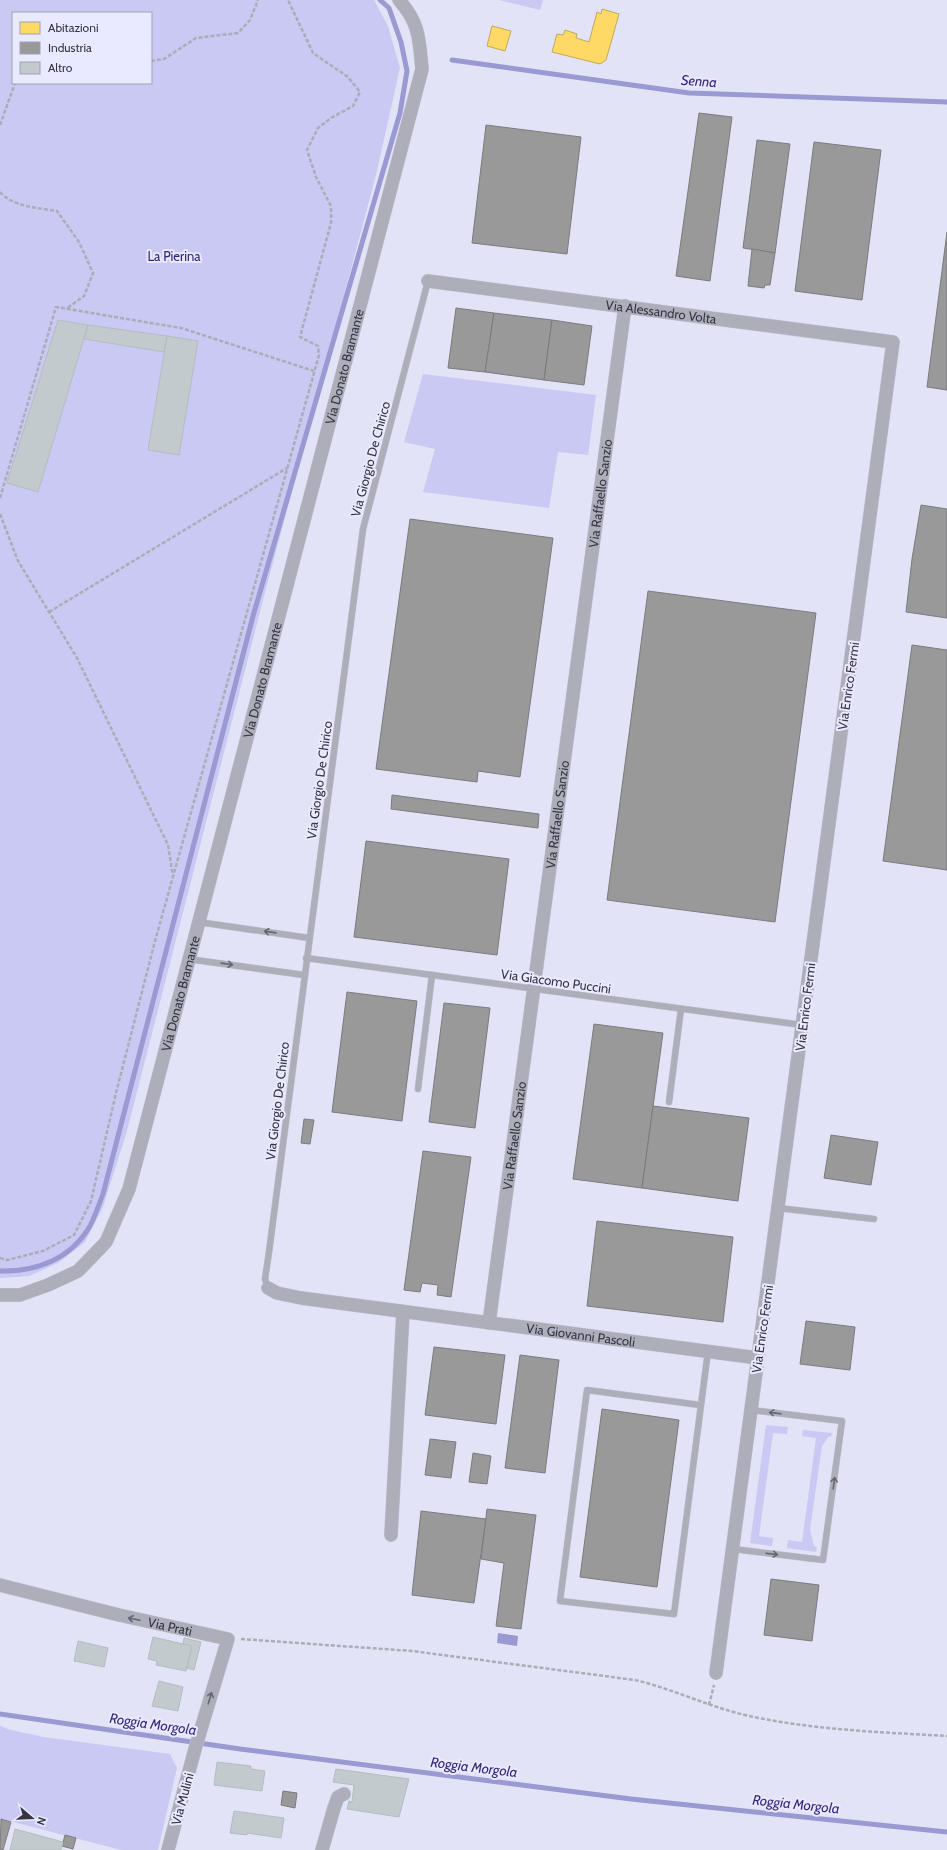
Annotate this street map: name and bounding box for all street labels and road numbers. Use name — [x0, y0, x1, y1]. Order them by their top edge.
street label: Via Alessandro Volta — [605, 296, 718, 327]
street label: Via Donato Bramante — [321, 307, 367, 426]
street label: Via Giorgio De Chirico — [347, 399, 393, 519]
street label: Via Raffaello Sanzio — [585, 438, 615, 549]
street label: Via Donato Bramante — [239, 620, 285, 739]
street label: Via Enrico Fermi — [834, 641, 862, 731]
street label: Via Giorgio De Chirico — [303, 720, 335, 840]
street label: Via Raffaello Sanzio — [542, 759, 572, 870]
street label: Via Donato Bramante — [157, 934, 203, 1053]
street label: Via Enrico Fermi — [792, 962, 818, 1052]
street label: Via Giacomo Puccini — [500, 965, 612, 997]
street label: Via Giorgio De Chirico — [262, 1041, 292, 1161]
street label: Via Raffaello Sanzio — [499, 1080, 529, 1191]
street label: Via Enrico Fermi — [748, 1284, 776, 1374]
street label: Via Giovanni Pascoli — [525, 1320, 636, 1350]
street label: Via Prati — [146, 1614, 194, 1639]
street label: Via Mulini — [167, 1771, 197, 1827]

